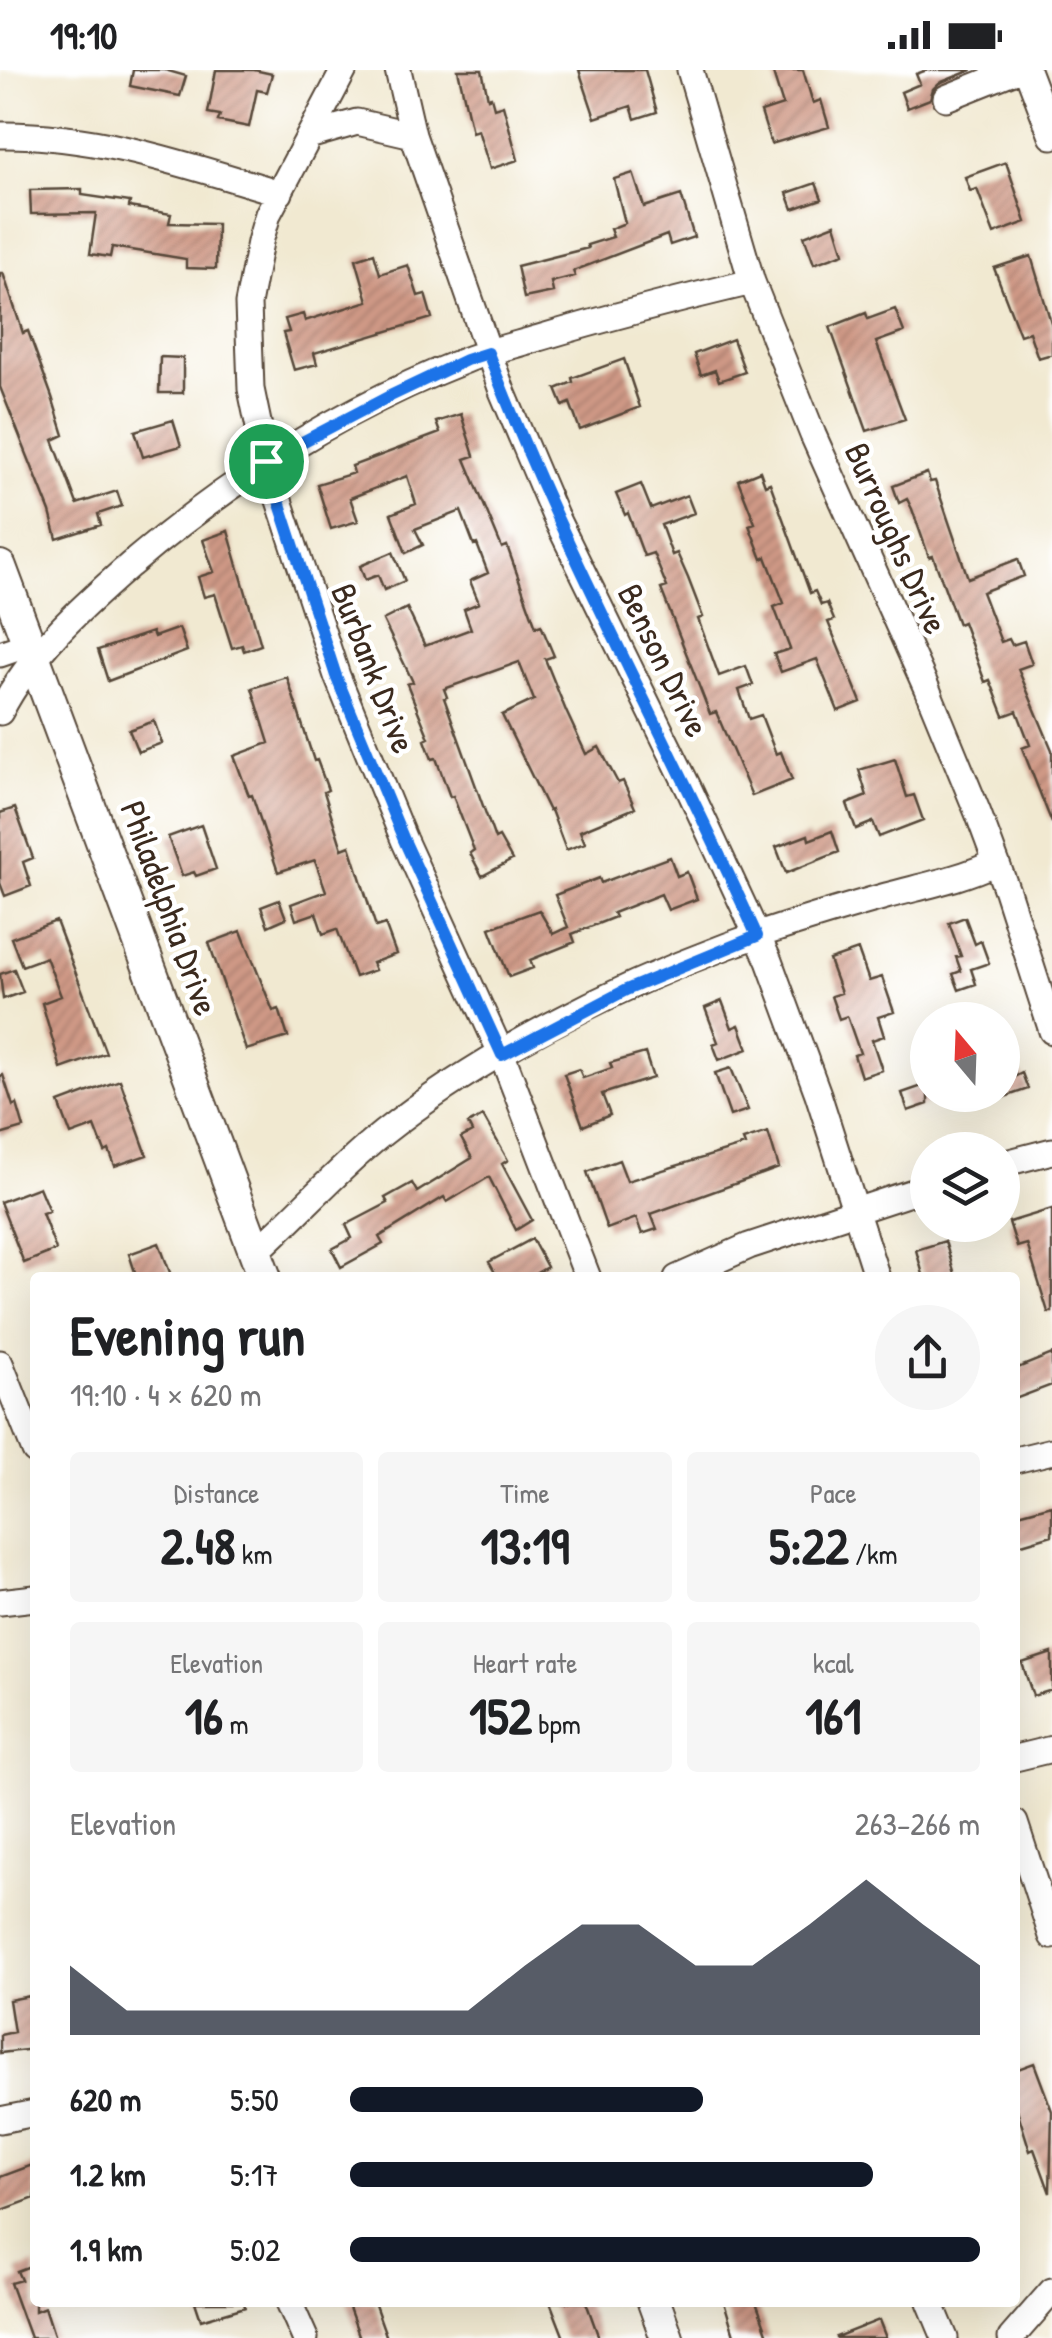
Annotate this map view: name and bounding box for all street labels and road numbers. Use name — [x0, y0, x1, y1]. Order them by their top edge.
street label: Burroughs Drive — [834, 435, 960, 641]
street label: Benson Drive — [607, 576, 721, 744]
street label: Burbank Drive — [320, 577, 428, 759]
street label: Philadelphia Drive — [110, 794, 230, 1022]

